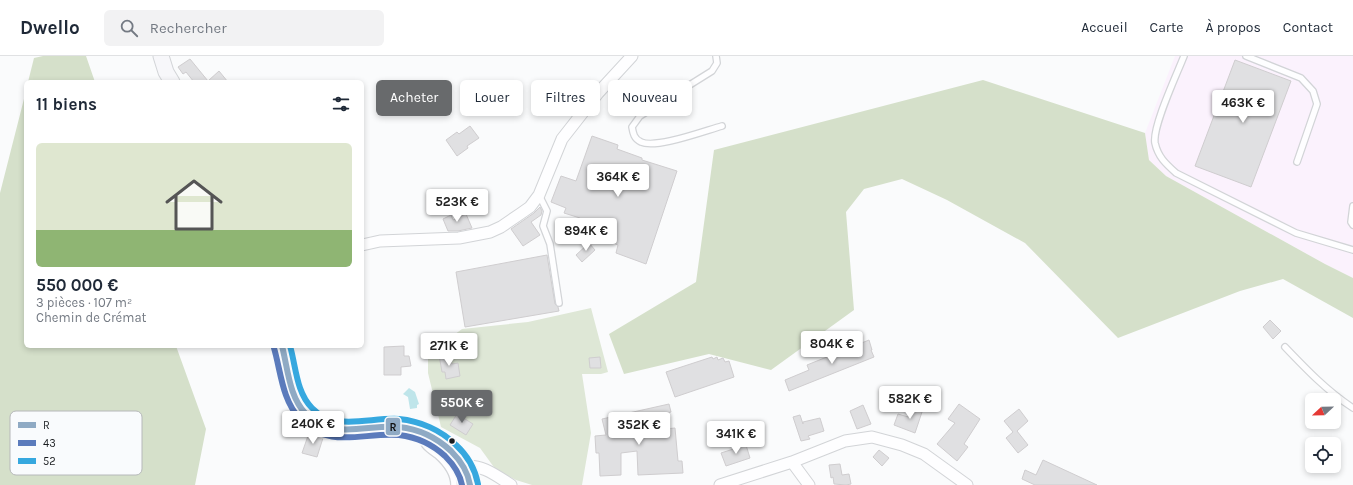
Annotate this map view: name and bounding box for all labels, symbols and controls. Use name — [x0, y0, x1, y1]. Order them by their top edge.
search box — [104, 10, 384, 46]
text: Dwello — [20, 17, 80, 39]
icon: search — [118, 17, 140, 39]
text: Rechercher — [150, 19, 227, 37]
text: Accueil — [1081, 19, 1128, 36]
text: Carte — [1150, 19, 1183, 36]
text: À propos — [1205, 19, 1261, 36]
text: Contact — [1283, 19, 1333, 36]
chip: Acheter — [376, 80, 452, 116]
chip: Louer — [460, 80, 523, 116]
chip: Filtres — [531, 80, 600, 116]
chip: Nouveau — [608, 80, 692, 116]
pin: 463K € — [1210, 90, 1276, 124]
icon: filters — [330, 93, 352, 115]
text: 11 biens — [36, 94, 97, 114]
text: 463K € — [1221, 95, 1265, 110]
pin: 364K € — [585, 164, 651, 198]
icon: home — [158, 169, 230, 241]
text: 364K € — [596, 169, 640, 184]
pin: 523K € — [424, 189, 490, 223]
text: 523K € — [435, 194, 479, 209]
pin: 894K € — [553, 218, 619, 252]
text: 894K € — [564, 223, 608, 238]
text: 550 000 € — [36, 275, 118, 295]
text: 3 pièces · 107 m² — [36, 295, 132, 310]
text: Chemin de Crémat — [36, 310, 146, 325]
pin: 804K € — [799, 331, 865, 365]
pin: 271K € — [416, 333, 482, 367]
text: 804K € — [810, 336, 854, 351]
text: 271K € — [430, 338, 469, 353]
pin: 582K € — [877, 386, 943, 420]
pin: 550K € — [429, 390, 495, 424]
text: 582K € — [888, 391, 932, 406]
north arrow — [1305, 393, 1341, 429]
map controls — [1305, 393, 1341, 473]
text: 550K € — [440, 395, 484, 410]
legend — [10, 411, 142, 475]
pin: 240K € — [280, 411, 346, 445]
pin: 352K € — [606, 412, 672, 446]
text: 240K € — [291, 416, 335, 431]
line badge: R — [385, 417, 401, 436]
text: 352K € — [617, 417, 661, 432]
text: R — [43, 419, 50, 432]
text: R — [389, 421, 397, 434]
pin: 341K € — [703, 421, 769, 455]
text: 341K € — [716, 426, 756, 441]
unlabelled marker — [447, 436, 457, 446]
text: 43 — [43, 437, 56, 450]
button: locate — [1305, 437, 1341, 473]
text: 52 — [43, 455, 56, 468]

